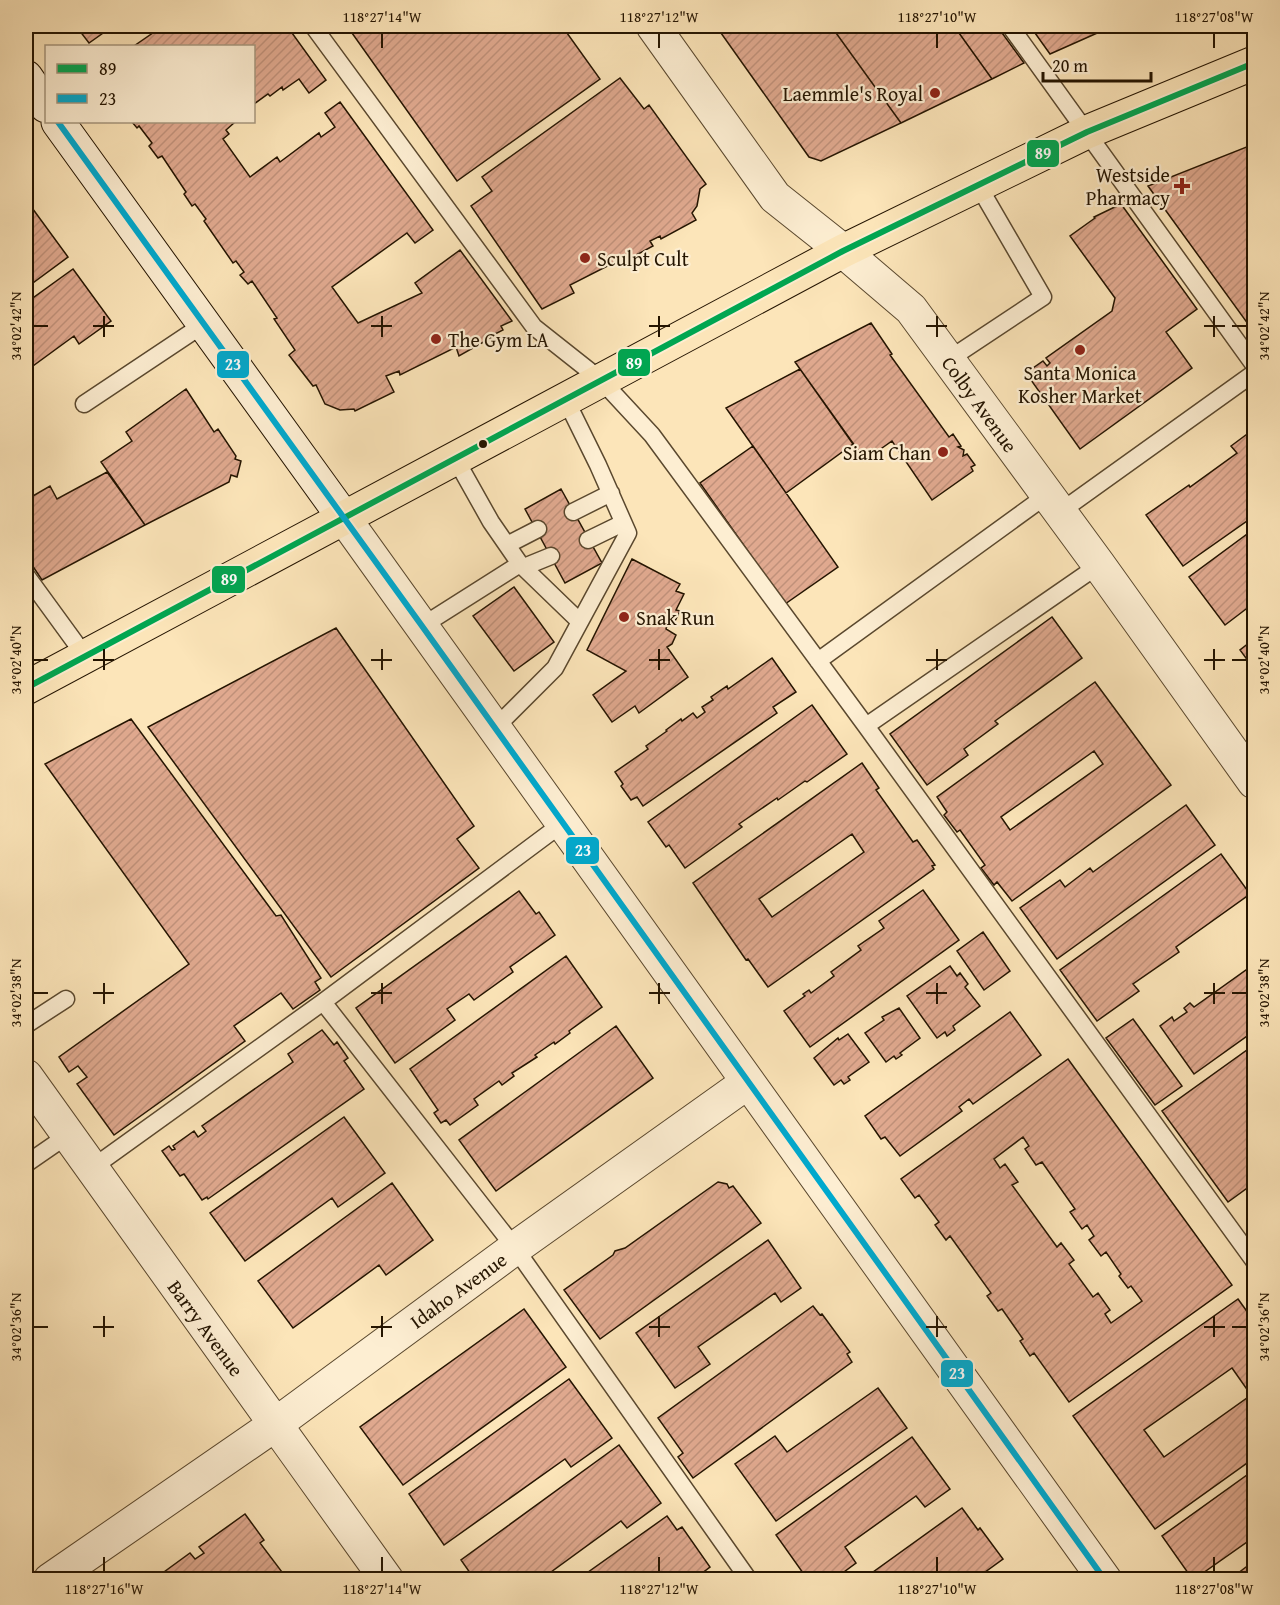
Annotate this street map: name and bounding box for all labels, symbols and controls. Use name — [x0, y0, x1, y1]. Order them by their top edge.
text: 118°27'14"W — [342, 6, 422, 27]
text: 118°27'12"W — [619, 6, 699, 27]
text: 118°27'10"W — [897, 6, 977, 27]
text: 118°27'08"W — [1174, 6, 1254, 27]
legend — [45, 45, 255, 123]
scale bar — [1043, 45, 1151, 83]
text: 20 m — [1052, 52, 1088, 79]
text: 89 — [99, 55, 116, 82]
place label: Laemmle's Royal — [783, 79, 923, 108]
text: 23 — [99, 85, 116, 112]
marker: Laemmle's Royal — [928, 86, 942, 100]
line badge: 89 — [1026, 139, 1060, 168]
text: 89 — [1035, 141, 1051, 165]
place label: Westside Pharmacy — [1086, 160, 1170, 212]
marker: Westside Pharmacy — [1175, 179, 1189, 193]
place label: Sculpt Cult — [597, 244, 689, 273]
marker: Sculpt Cult — [578, 251, 592, 265]
text: 34°02'42"N — [5, 291, 26, 360]
text: 34°02'42"N — [1253, 291, 1274, 360]
place label: The Gym LA — [448, 325, 549, 354]
marker: The Gym LA — [429, 332, 443, 346]
marker: Santa Monica Kosher Market — [1073, 343, 1087, 357]
line badge: 89 — [617, 348, 651, 377]
line badge: 23 — [216, 350, 250, 379]
street label: Colby Avenue — [935, 350, 1025, 458]
text: 89 — [626, 351, 642, 375]
text: 23 — [225, 352, 241, 376]
place label: Santa Monica Kosher Market — [1018, 358, 1142, 410]
unlabelled marker — [477, 438, 489, 450]
place label: Siam Chan — [843, 438, 931, 467]
marker: Siam Chan — [936, 445, 950, 459]
line badge: 89 — [211, 565, 246, 594]
text: 89 — [221, 567, 237, 591]
place label: Snak Run — [636, 603, 715, 632]
marker: Snak Run — [617, 610, 631, 624]
text: 34°02'40"N — [5, 625, 26, 694]
text: 34°02'40"N — [1253, 625, 1274, 694]
line badge: 23 — [565, 836, 600, 865]
text: 23 — [575, 838, 591, 862]
text: 34°02'38"N — [5, 958, 26, 1027]
text: 34°02'38"N — [1253, 958, 1274, 1027]
street label: Idaho Avenue — [404, 1245, 512, 1335]
street label: Barry Avenue — [161, 1274, 251, 1382]
text: 34°02'36"N — [5, 1292, 26, 1361]
text: 34°02'36"N — [1253, 1292, 1274, 1361]
line badge: 23 — [940, 1359, 974, 1388]
text: 23 — [949, 1361, 965, 1385]
text: 118°27'16"W — [64, 1578, 144, 1599]
text: 118°27'14"W — [342, 1578, 422, 1599]
text: 118°27'12"W — [619, 1578, 699, 1599]
text: 118°27'10"W — [897, 1578, 977, 1599]
text: 118°27'08"W — [1174, 1578, 1254, 1599]

